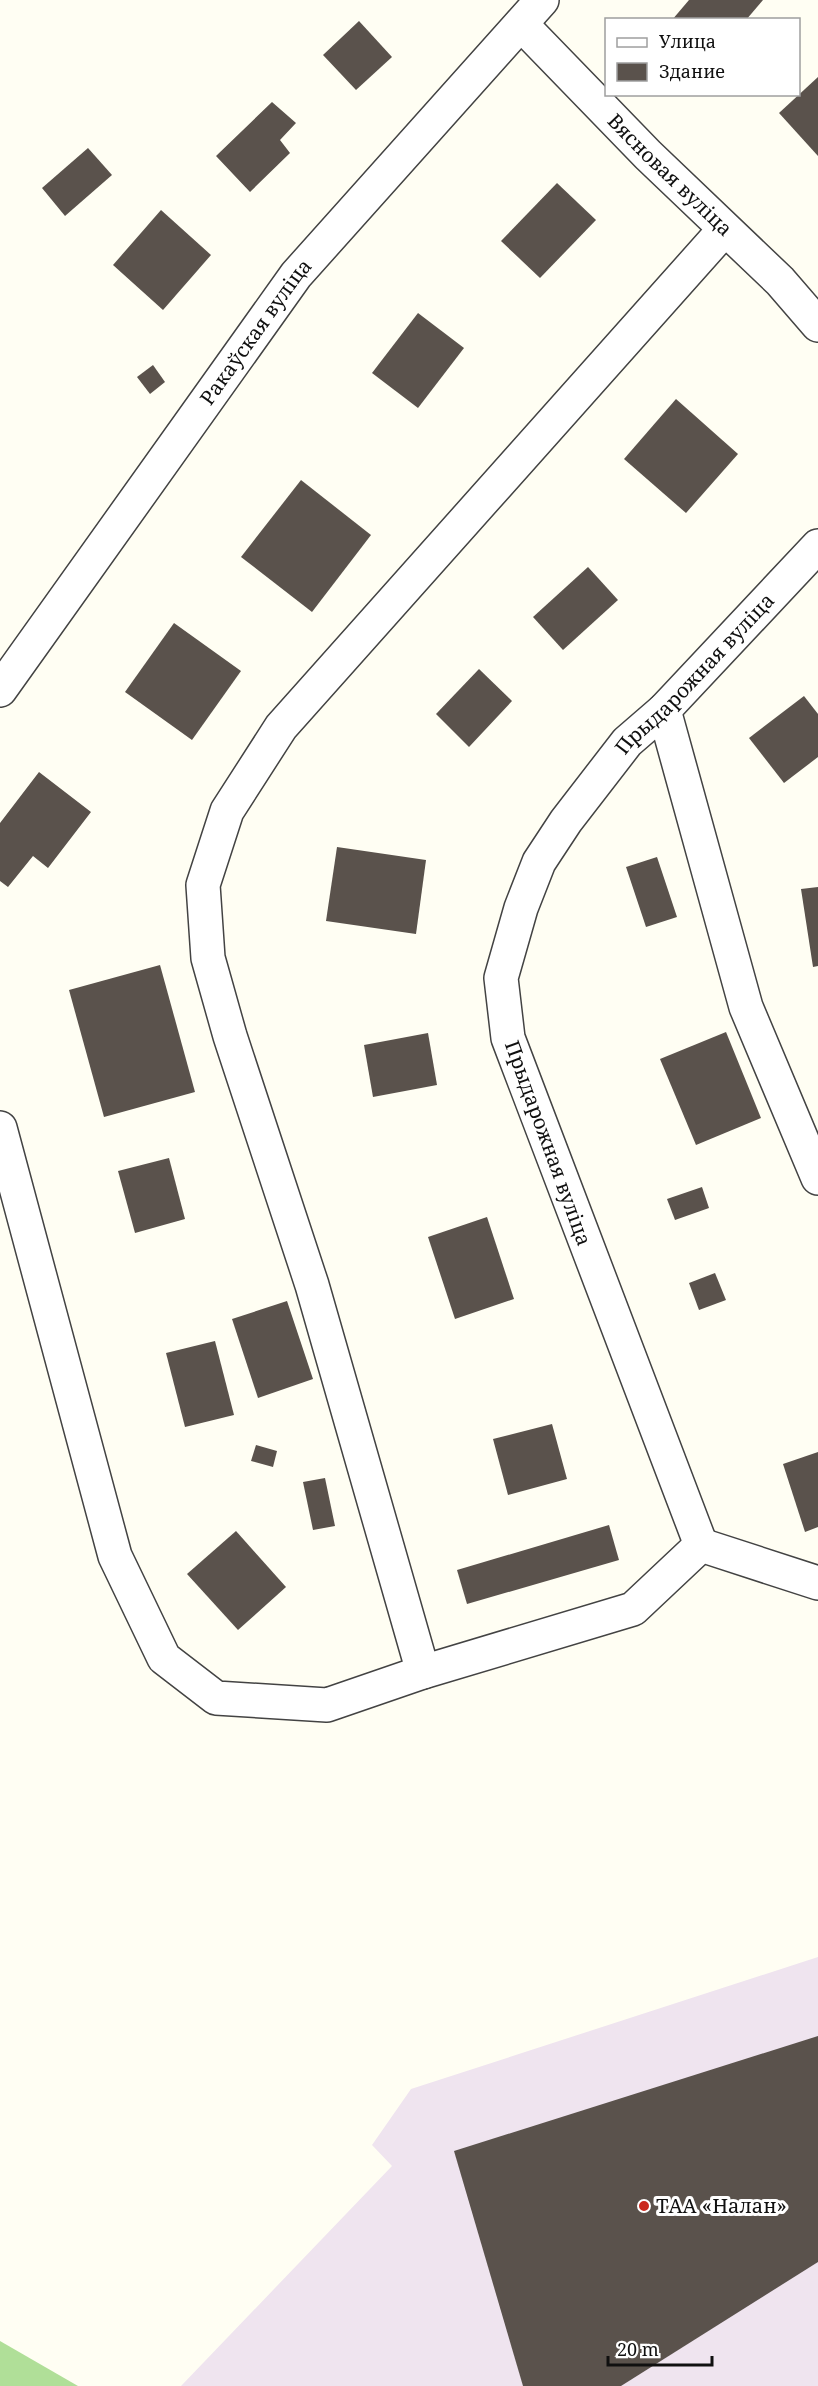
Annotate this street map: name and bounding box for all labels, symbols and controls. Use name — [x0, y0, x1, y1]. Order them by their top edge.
legend — [605, 18, 800, 96]
text: Улица — [659, 29, 716, 53]
text: Здание — [659, 59, 725, 83]
street label: Вясновая вуліца — [602, 107, 739, 242]
street label: Ракаўская вуліца — [194, 253, 317, 410]
street label: Прыдарожная вуліца — [608, 587, 780, 760]
street label: Прыдарожная вуліца — [499, 1036, 598, 1249]
place label: ТАА «Налан» — [656, 2192, 787, 2219]
marker: ТАА «Налан» — [637, 2199, 651, 2213]
scale bar — [608, 2329, 712, 2367]
text: 20 m — [617, 2337, 659, 2361]

